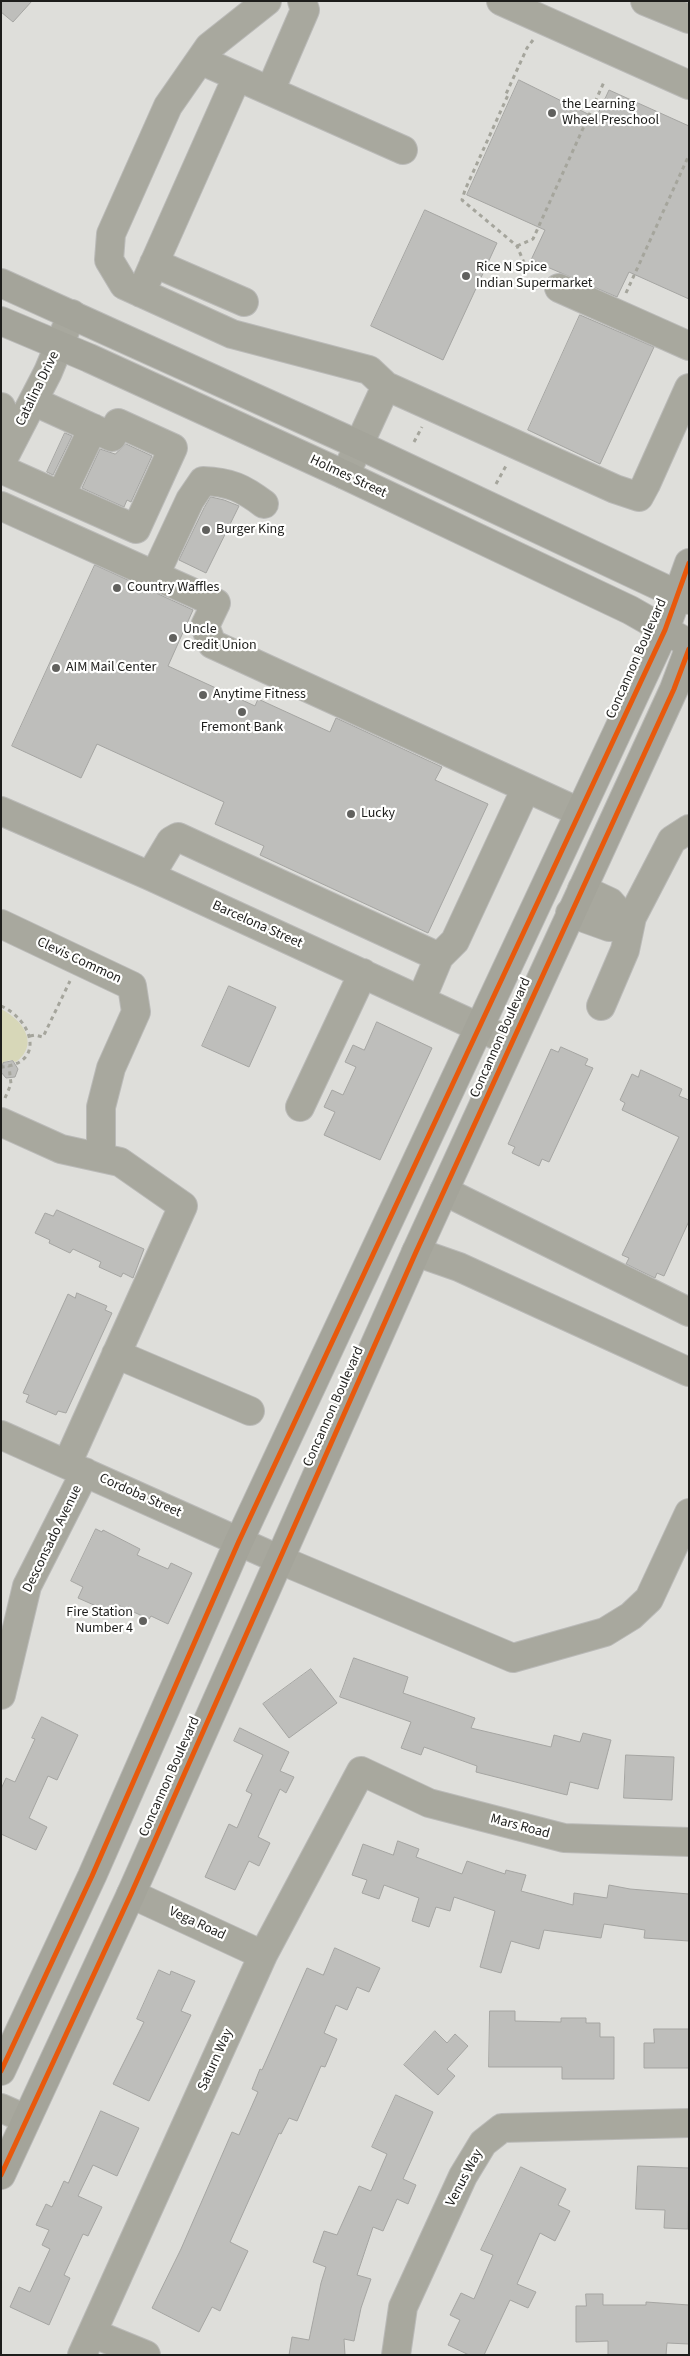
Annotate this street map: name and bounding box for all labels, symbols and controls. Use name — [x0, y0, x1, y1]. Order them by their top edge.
place label: the Learning Wheel Preschool — [562, 97, 659, 130]
marker: the Learning Wheel Preschool — [546, 107, 558, 119]
place label: Rice N Spice Indian Supermarket — [476, 260, 592, 292]
marker: Rice N Spice Indian Supermarket — [460, 270, 472, 282]
street label: Catalina Drive — [13, 349, 63, 429]
street label: Holmes Street — [307, 452, 389, 502]
place label: Burger King — [216, 522, 284, 538]
marker: Burger King — [200, 524, 212, 536]
place label: Country Waffles — [127, 580, 219, 596]
marker: Country Waffles — [111, 582, 123, 594]
street label: Concannon Boulevard — [603, 596, 671, 722]
place label: Uncle Credit Union — [183, 622, 257, 654]
marker: Uncle Credit Union — [167, 632, 179, 644]
place label: AIM Mail Center — [66, 660, 156, 676]
marker: AIM Mail Center — [50, 662, 62, 674]
place label: Anytime Fitness — [213, 687, 306, 703]
marker: Anytime Fitness — [197, 689, 209, 701]
marker: Fremont Bank — [236, 706, 248, 718]
place label: Fremont Bank — [201, 720, 283, 736]
place label: Lucky — [361, 806, 395, 822]
marker: Lucky — [345, 808, 357, 820]
street label: Barcelona Street — [209, 898, 305, 952]
street label: Clevis Common — [34, 934, 124, 988]
street label: Concannon Boulevard — [467, 975, 535, 1101]
street label: Concannon Boulevard — [300, 1344, 368, 1470]
street label: Cordoba Street — [96, 1470, 184, 1522]
street label: Desconsado Avenue — [20, 1483, 86, 1595]
place label: Fire Station Number 4 — [66, 1605, 133, 1638]
marker: Fire Station Number 4 — [137, 1615, 149, 1627]
street label: Concannon Boulevard — [136, 1714, 204, 1840]
street label: Mars Road — [488, 1811, 552, 1843]
street label: Vega Road — [166, 1904, 228, 1944]
street label: Saturn Way — [195, 2026, 237, 2094]
street label: Venus Way — [443, 2147, 487, 2209]

